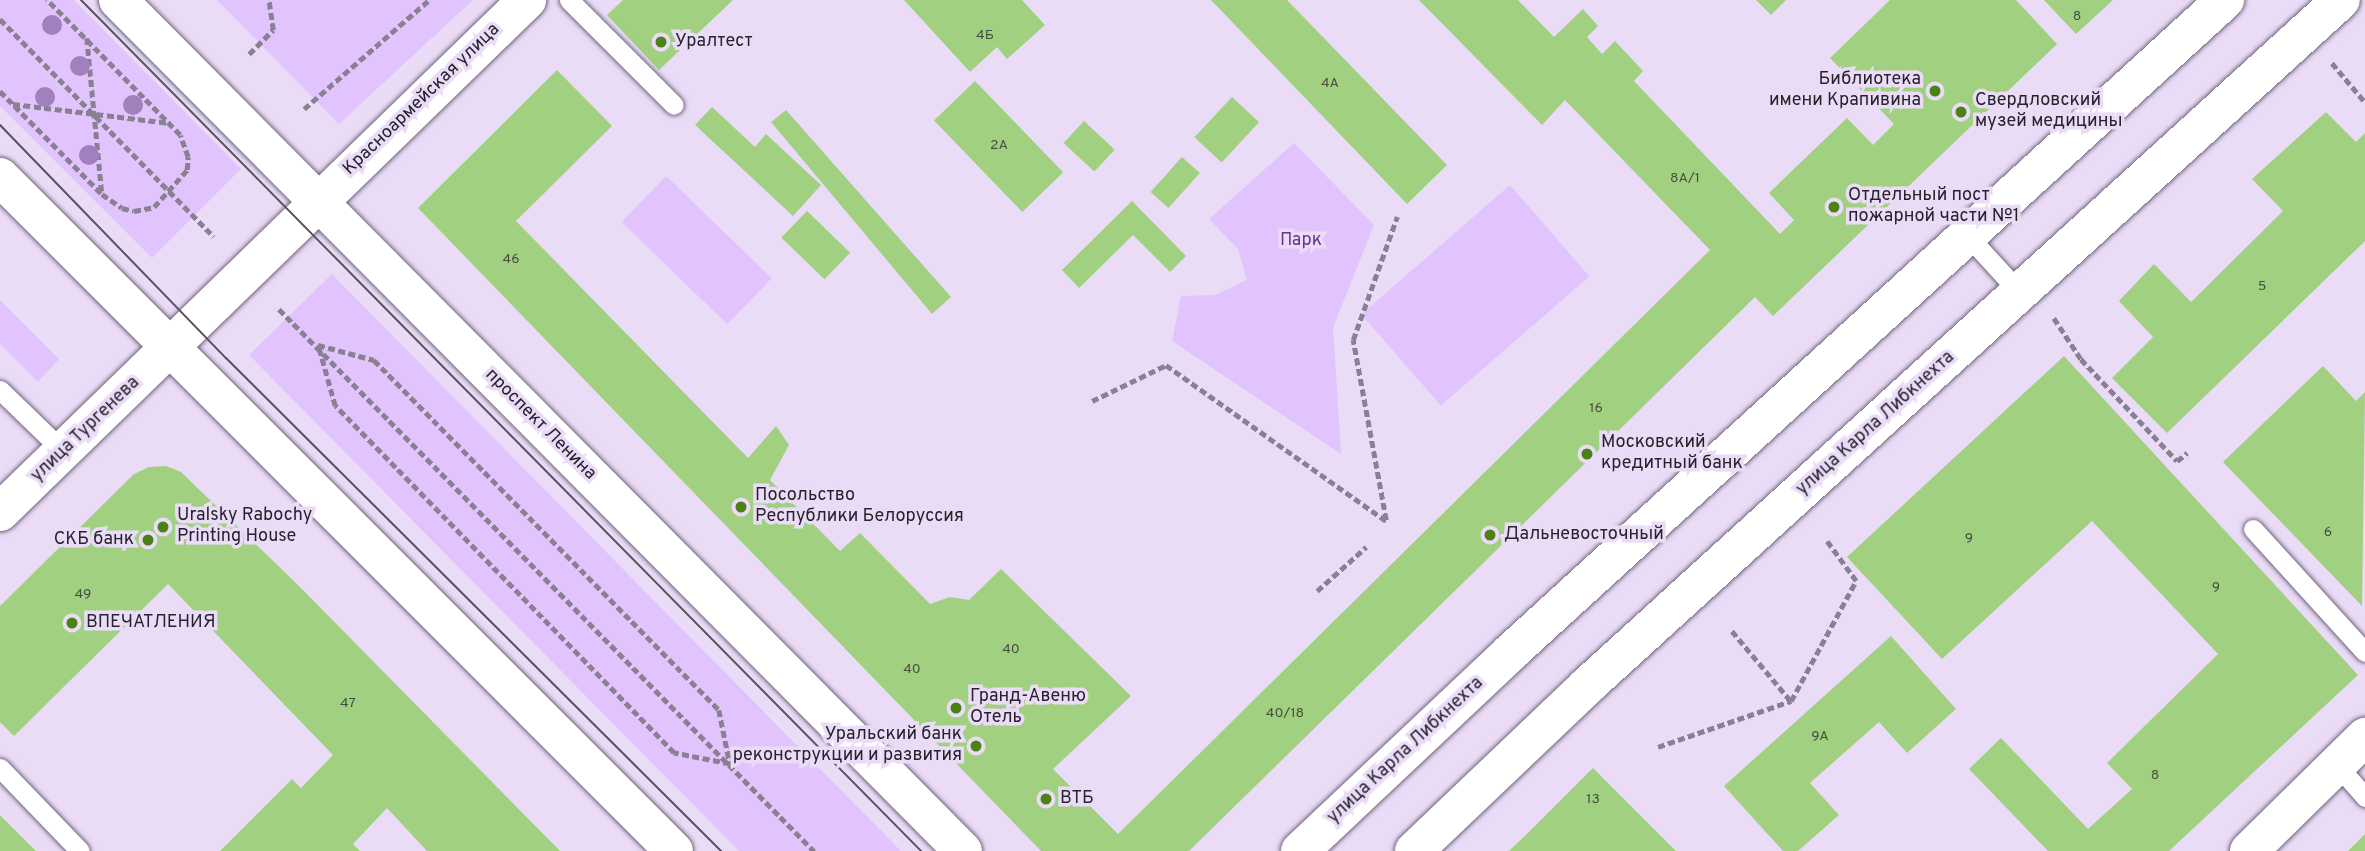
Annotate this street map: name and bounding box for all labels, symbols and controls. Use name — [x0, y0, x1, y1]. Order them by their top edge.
house number: 8 — [2073, 9, 2081, 25]
street label: Красноармейская улица — [339, 20, 505, 180]
house number: 4Б — [976, 28, 994, 44]
place label: Уралтест — [675, 31, 753, 53]
marker: Уралтест — [653, 34, 669, 50]
place label: Библиотека имени Крапивина — [1769, 70, 1921, 112]
house number: 4А — [1321, 76, 1339, 92]
marker: Библиотека имени Крапивина — [1927, 83, 1943, 99]
place label: Свердловский музей медицины — [1975, 91, 2122, 134]
marker: Свердловский музей медицины — [1953, 104, 1969, 120]
house number: 2А — [990, 138, 1008, 154]
house number: 8А/1 — [1670, 171, 1700, 187]
place label: Отдельный пост пожарной части №1 — [1848, 186, 2019, 228]
marker: Отдельный пост пожарной части №1 — [1826, 199, 1842, 215]
park label: Парк — [1280, 230, 1322, 252]
house number: 46 — [502, 252, 520, 268]
house number: 5 — [2258, 279, 2266, 295]
street label: улица Карла Либкнехта — [1792, 347, 1960, 501]
street label: проспект Ленина — [480, 365, 600, 485]
street label: улица Тургенева — [27, 372, 145, 488]
house number: 16 — [1589, 401, 1603, 417]
place label: Московский кредитный банк — [1601, 433, 1743, 476]
marker: Московский кредитный банк — [1579, 446, 1595, 462]
place label: Посольство Республики Белоруссия — [755, 486, 964, 528]
marker: Посольство Республики Белоруссия — [733, 499, 749, 515]
place label: Uralsky Rabochy Printing House — [177, 506, 312, 548]
marker: Uralsky Rabochy Printing House — [155, 519, 171, 535]
place label: Дальневосточный — [1504, 524, 1664, 546]
house number: 6 — [2324, 525, 2332, 541]
marker: Дальневосточный — [1482, 527, 1498, 543]
place label: СКБ банк — [54, 529, 134, 551]
house number: 9 — [1965, 531, 1973, 547]
marker: СКБ банк — [140, 532, 156, 548]
house number: 9 — [2212, 580, 2220, 596]
house number: 49 — [75, 587, 91, 603]
place label: ВПЕЧАТЛЕНИЯ — [86, 612, 216, 634]
marker: ВПЕЧАТЛЕНИЯ — [64, 615, 80, 631]
house number: 40 — [1002, 642, 1020, 658]
house number: 40 — [903, 662, 921, 678]
street label: улица Карла Либкнехта — [1324, 673, 1488, 829]
place label: Гранд-Авеню Отель — [970, 687, 1086, 730]
house number: 47 — [340, 696, 356, 712]
marker: Гранд-Авеню Отель — [948, 700, 964, 716]
house number: 40/18 — [1266, 706, 1304, 722]
place label: Уральский банк реконструкции и развития — [733, 725, 962, 768]
house number: 9А — [1811, 729, 1829, 745]
marker: Уральский банк реконструкции и развития — [968, 738, 984, 754]
house number: 8 — [2151, 768, 2159, 784]
place label: ВТБ — [1060, 788, 1094, 810]
marker: ВТБ — [1038, 791, 1054, 807]
house number: 13 — [1586, 792, 1600, 808]

